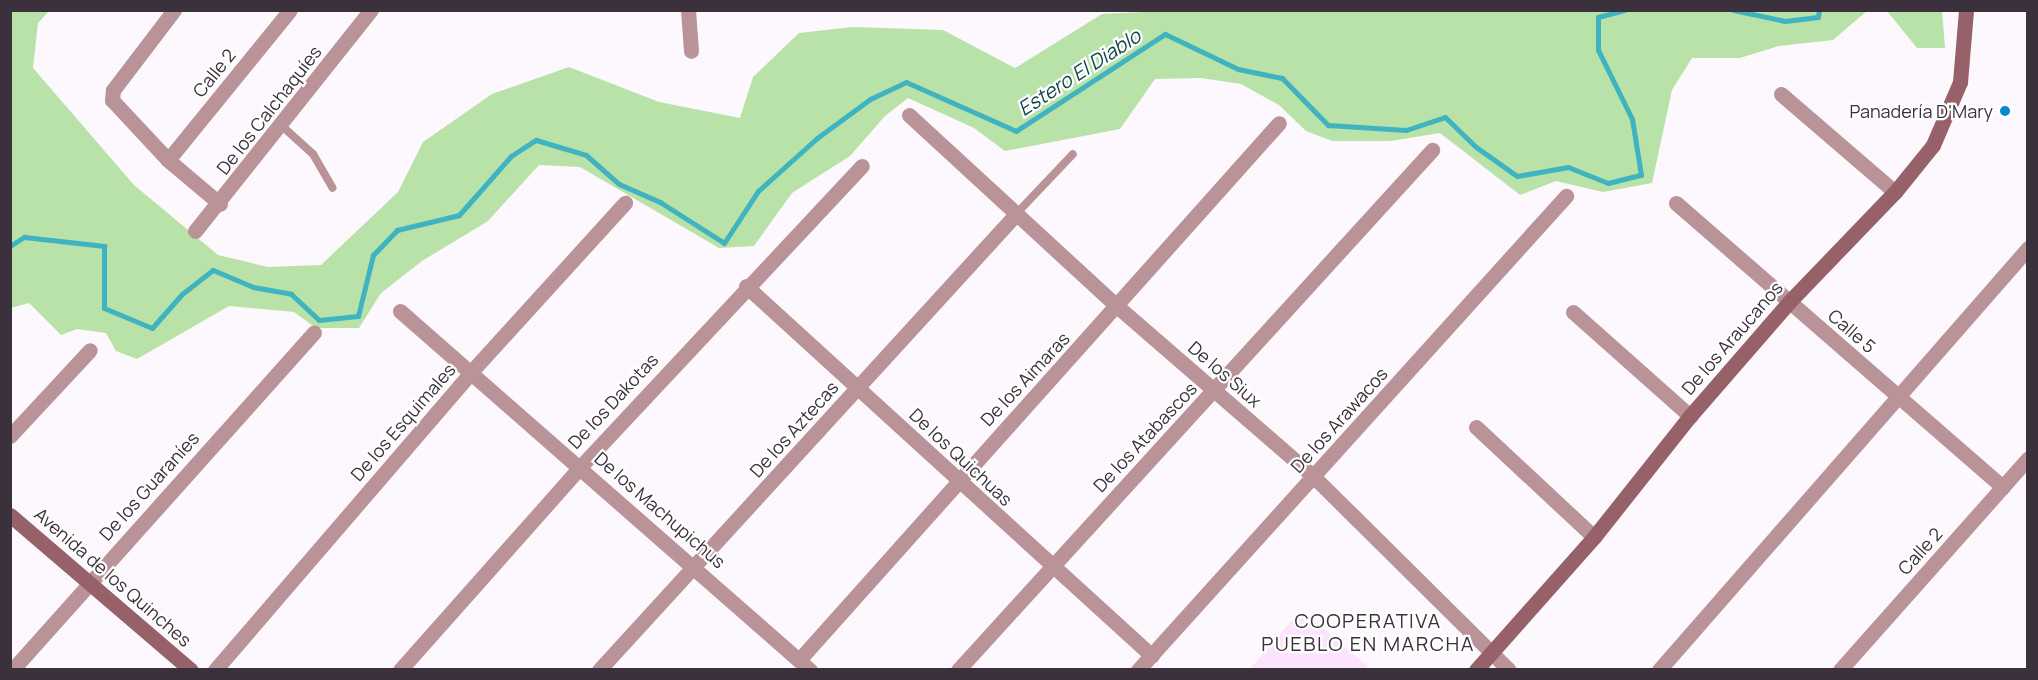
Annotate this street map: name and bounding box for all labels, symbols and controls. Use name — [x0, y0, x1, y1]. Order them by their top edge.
water label: Estero El Diablo — [1013, 23, 1145, 121]
street label: De los Calchaquíes — [212, 41, 326, 179]
street label: Calle 2 — [188, 45, 240, 101]
place label: Panadería D'Mary — [1849, 100, 1993, 122]
marker: Panadería D'Mary — [1998, 104, 2012, 118]
street label: De los Araucanos — [1677, 277, 1787, 399]
street label: Calle 5 — [1824, 305, 1880, 357]
street label: De los Aimaras — [976, 328, 1074, 430]
street label: De los Siux — [1184, 336, 1266, 412]
street label: De los Dakotas — [563, 349, 663, 453]
street label: De los Esquimales — [346, 359, 460, 485]
street label: De los Arawacos — [1286, 363, 1392, 477]
street label: De los Aztecas — [745, 377, 843, 481]
street label: De los Atabascos — [1089, 378, 1201, 496]
street label: De los Quichuas — [905, 404, 1017, 510]
street label: De los Guaraníes — [95, 427, 203, 545]
street label: De los Machupichus — [590, 447, 730, 573]
street label: Avenida de los Quinches — [30, 503, 196, 651]
street label: Calle 2 — [1893, 523, 1947, 579]
district label: COOPERATIVA PUEBLO EN MARCHA — [1261, 609, 1475, 656]

